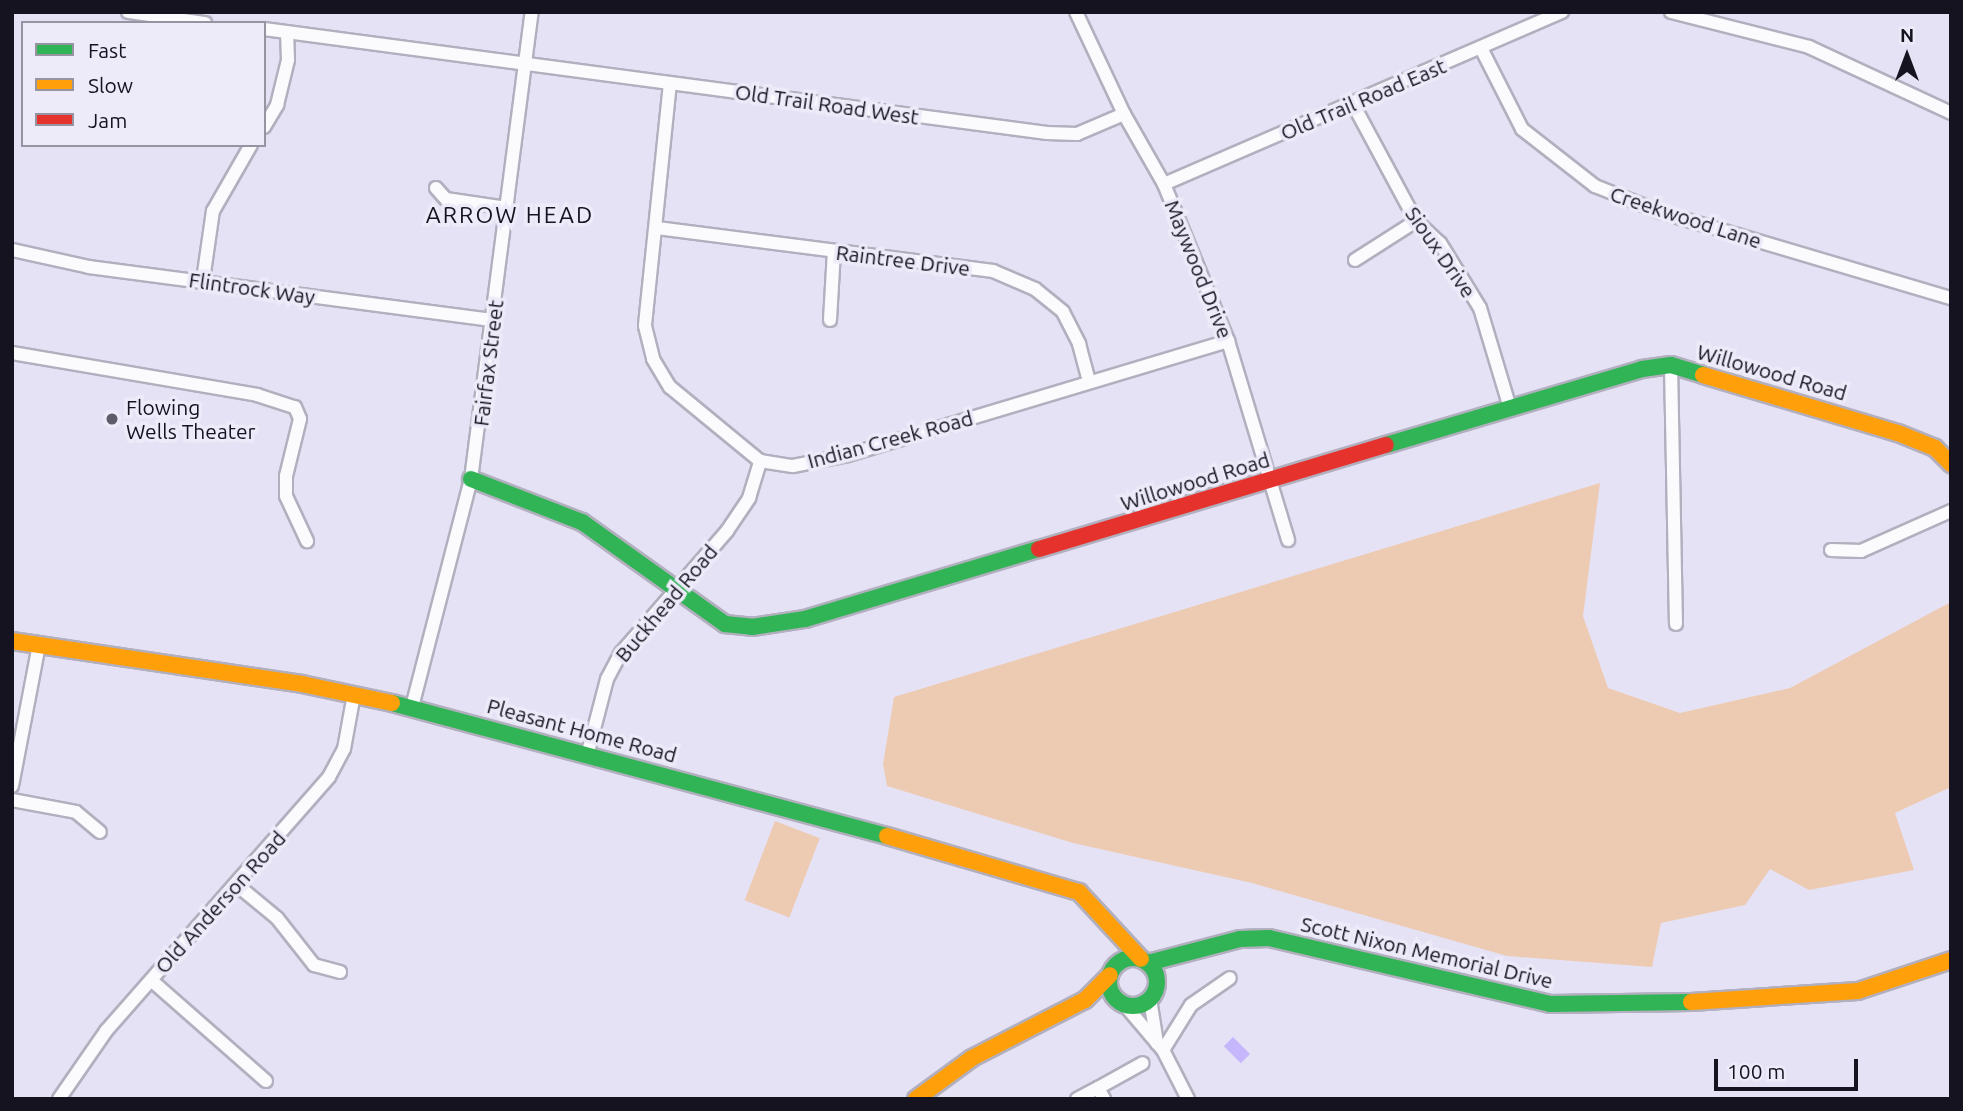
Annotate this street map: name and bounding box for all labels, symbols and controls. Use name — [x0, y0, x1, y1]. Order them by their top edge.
legend — [21, 21, 266, 147]
north arrow — [1872, 21, 1942, 91]
text: N — [1900, 24, 1914, 46]
text: Fast — [88, 38, 126, 62]
street label: Old Trail Road East — [1277, 53, 1449, 145]
text: Slow — [88, 73, 133, 97]
street label: Old Trail Road West — [734, 79, 920, 129]
text: Jam — [88, 108, 127, 132]
street label: Creekwood Lane — [1607, 181, 1765, 253]
street label: Maywood Drive — [1160, 196, 1238, 342]
district label: ARROW HEAD — [427, 201, 593, 229]
street label: Sioux Drive — [1400, 202, 1482, 302]
street label: Raintree Drive — [835, 239, 971, 281]
street label: Flintrock Way — [187, 267, 317, 309]
street label: Fairfax Street — [468, 298, 508, 428]
street label: Willowood Road — [1694, 339, 1850, 405]
place label: Flowing Wells Theater — [126, 394, 255, 444]
street label: Indian Creek Road — [805, 405, 975, 473]
marker: Flowing Wells Theater — [104, 411, 120, 427]
street label: Willowood Road — [1117, 446, 1273, 516]
street label: Buckhead Road — [610, 539, 722, 667]
street label: Pleasant Home Road — [484, 693, 680, 767]
street label: Old Anderson Road — [149, 826, 291, 978]
street label: Scott Nixon Memorial Drive — [1299, 911, 1555, 993]
scale bar — [1718, 1044, 1862, 1088]
text: 100 m — [1727, 1059, 1785, 1083]

